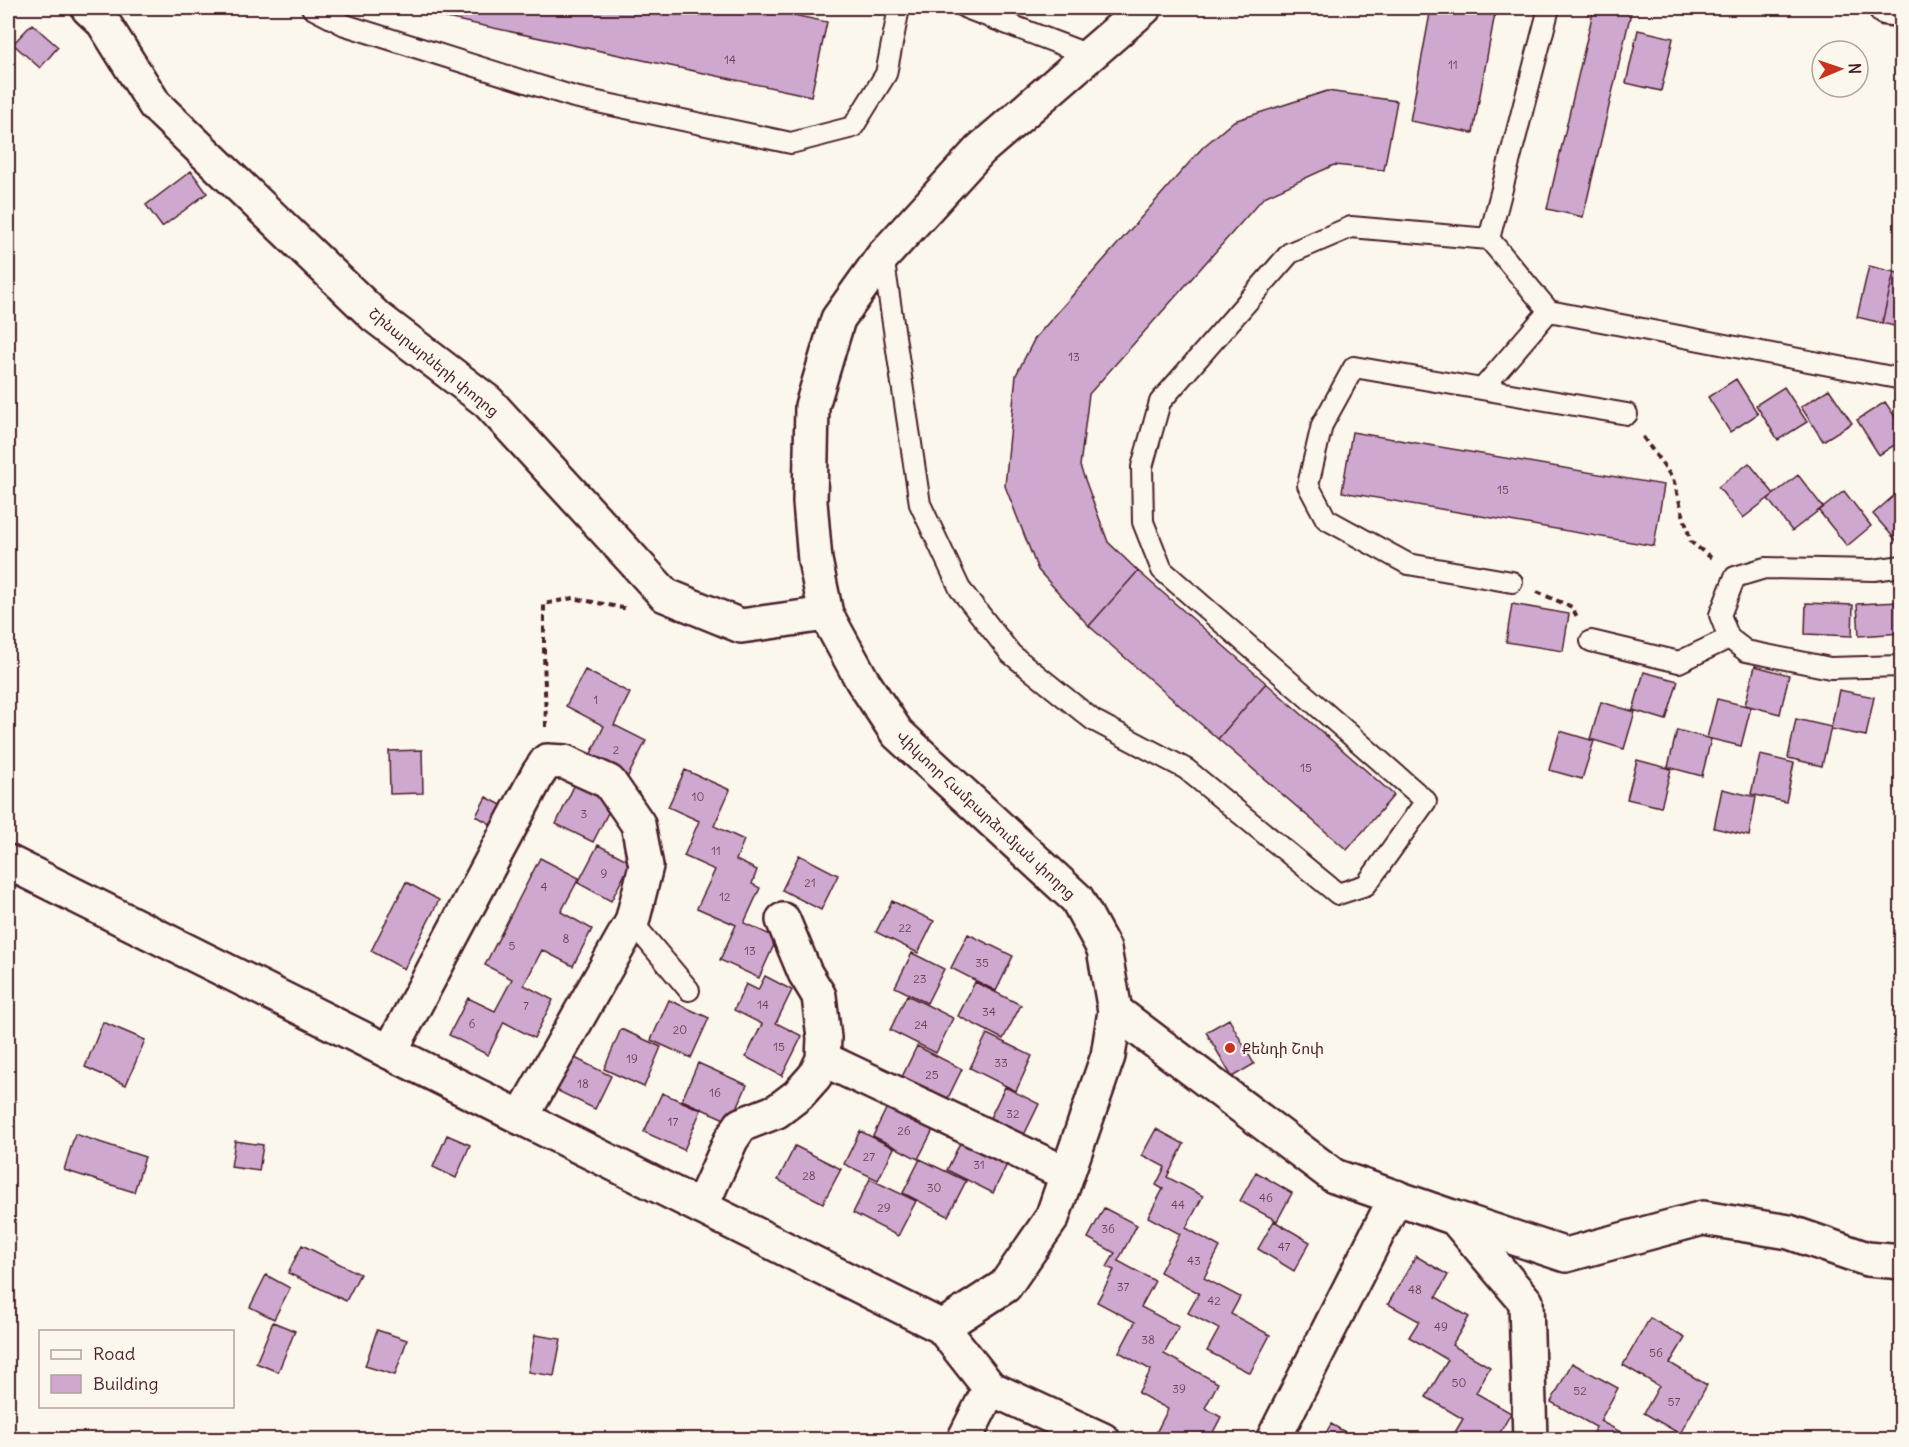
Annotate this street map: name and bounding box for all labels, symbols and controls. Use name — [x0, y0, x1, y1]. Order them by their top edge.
north arrow — [1810, 39, 1870, 99]
house number: 14 — [724, 52, 736, 67]
house number: 11 — [1448, 57, 1458, 72]
text: N — [1845, 63, 1865, 74]
street label: Շինարարների փողոց — [365, 304, 503, 420]
house number: 13 — [1068, 349, 1080, 364]
house number: 15 — [1497, 482, 1509, 497]
house number: 1 — [594, 692, 598, 707]
street label: Վիկտոր Համբարձումյան փողոց — [892, 727, 1080, 903]
house number: 2 — [613, 742, 620, 757]
house number: 15 — [1300, 760, 1312, 775]
house number: 10 — [692, 789, 704, 804]
house number: 3 — [581, 806, 588, 821]
house number: 11 — [711, 843, 721, 858]
house number: 9 — [601, 866, 608, 881]
house number: 21 — [804, 875, 816, 890]
house number: 4 — [541, 879, 548, 894]
house number: 12 — [719, 889, 731, 904]
house number: 22 — [898, 920, 912, 935]
house number: 8 — [563, 931, 570, 946]
house number: 5 — [509, 938, 516, 953]
house number: 13 — [744, 943, 756, 958]
house number: 35 — [975, 955, 989, 970]
house number: 23 — [913, 971, 927, 986]
house number: 14 — [757, 997, 769, 1012]
house number: 7 — [523, 998, 529, 1013]
house number: 34 — [982, 1004, 996, 1019]
house number: 6 — [469, 1016, 476, 1031]
house number: 24 — [914, 1017, 928, 1032]
house number: 20 — [673, 1022, 687, 1037]
house number: 15 — [773, 1039, 785, 1054]
place label: Քենդի Շոփ — [1242, 1039, 1324, 1058]
marker: Քենդի Շոփ — [1223, 1041, 1237, 1055]
house number: 19 — [626, 1051, 638, 1066]
house number: 33 — [994, 1055, 1008, 1070]
house number: 25 — [925, 1067, 939, 1082]
house number: 18 — [577, 1076, 589, 1091]
house number: 16 — [709, 1085, 721, 1100]
house number: 32 — [1006, 1106, 1020, 1121]
house number: 17 — [668, 1114, 678, 1129]
house number: 26 — [897, 1123, 911, 1138]
house number: 27 — [863, 1149, 875, 1164]
house number: 31 — [973, 1157, 985, 1172]
house number: 28 — [802, 1168, 816, 1183]
house number: 30 — [927, 1180, 941, 1195]
house number: 46 — [1259, 1190, 1273, 1205]
house number: 44 — [1171, 1197, 1185, 1212]
house number: 29 — [877, 1200, 891, 1215]
house number: 36 — [1101, 1221, 1115, 1236]
house number: 47 — [1278, 1239, 1290, 1254]
house number: 43 — [1187, 1253, 1201, 1268]
house number: 37 — [1117, 1279, 1129, 1294]
house number: 48 — [1408, 1282, 1422, 1297]
house number: 42 — [1207, 1293, 1221, 1308]
house number: 49 — [1434, 1319, 1448, 1334]
legend — [39, 1330, 234, 1408]
house number: 38 — [1141, 1332, 1155, 1347]
text: Road — [93, 1342, 136, 1365]
house number: 56 — [1649, 1345, 1663, 1360]
text: Building — [93, 1372, 158, 1395]
house number: 50 — [1452, 1375, 1467, 1390]
house number: 39 — [1172, 1381, 1186, 1396]
house number: 52 — [1573, 1383, 1587, 1398]
house number: 57 — [1668, 1394, 1681, 1409]

